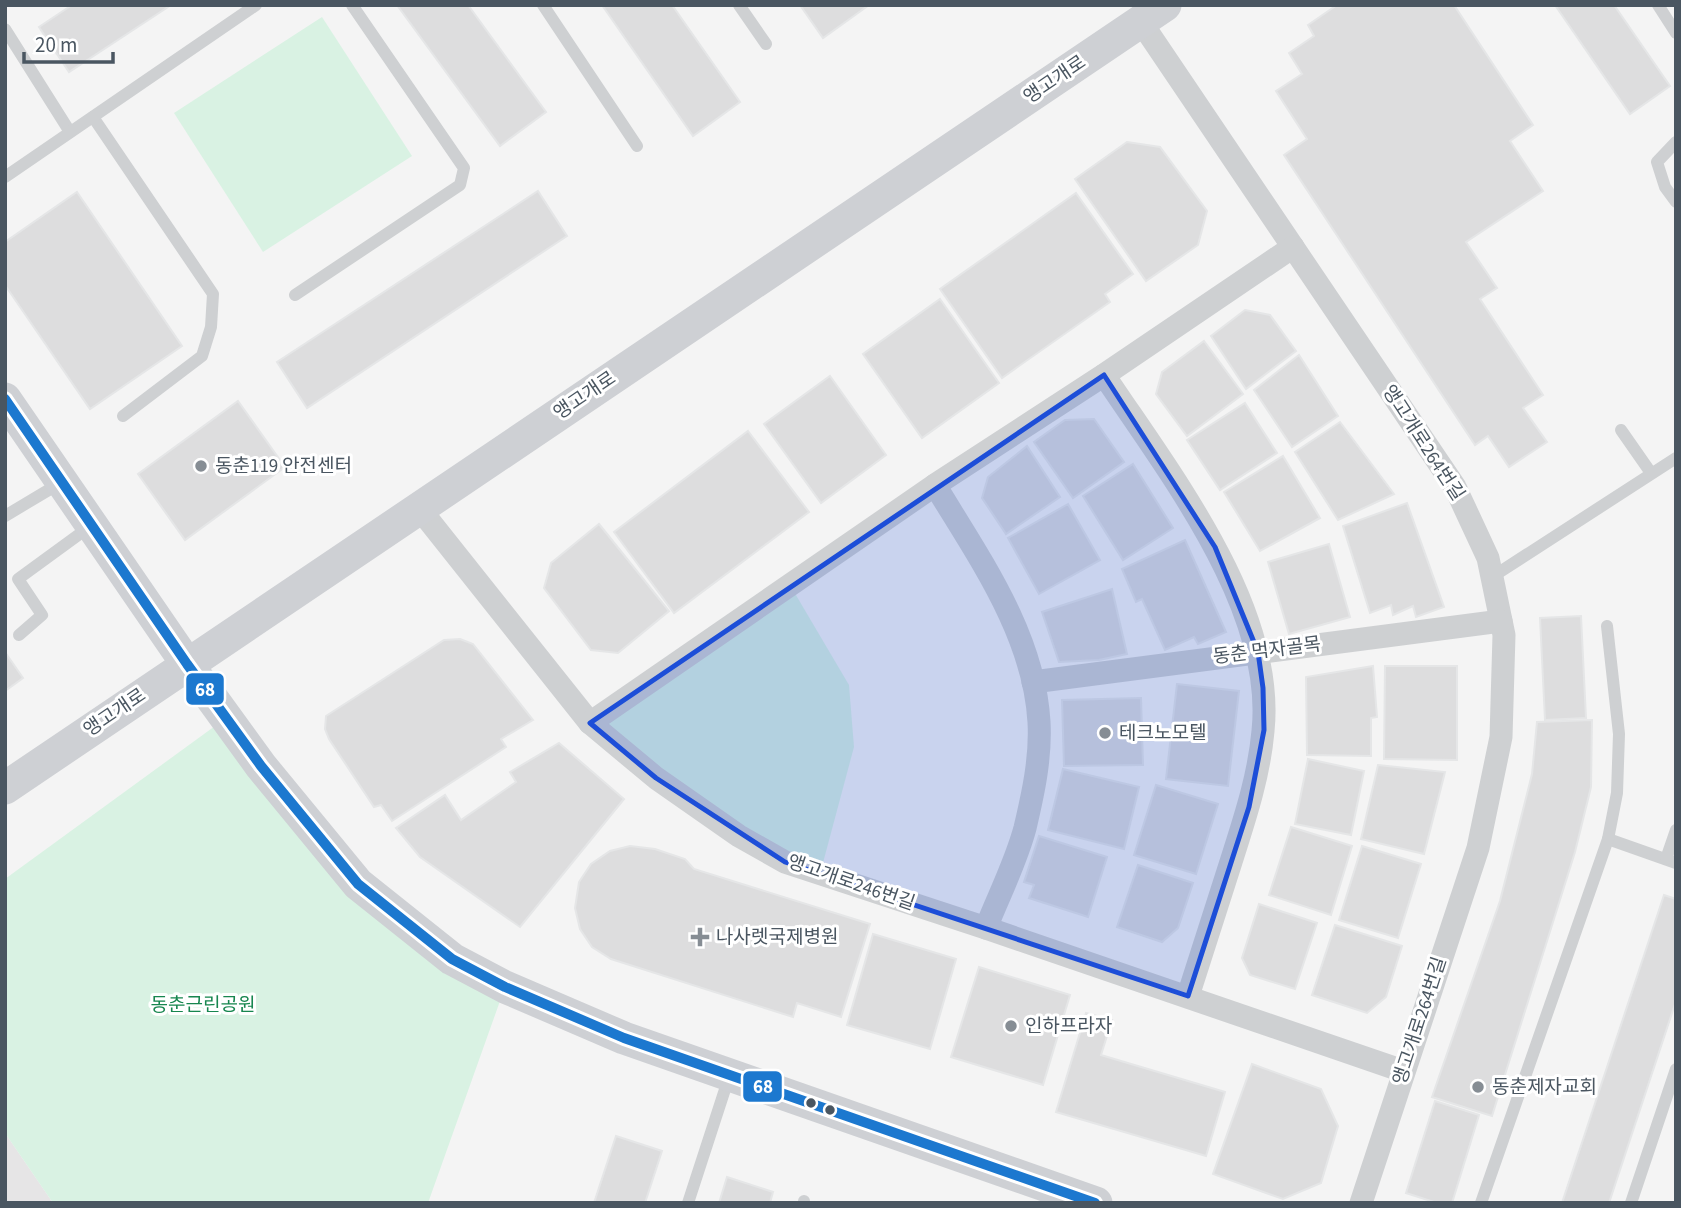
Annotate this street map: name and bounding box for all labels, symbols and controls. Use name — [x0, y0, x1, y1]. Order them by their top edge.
scale bar — [24, 21, 114, 65]
text: 20 m — [35, 30, 77, 60]
street label: 앵고개로 — [1018, 49, 1092, 111]
street label: 앵고개로 — [548, 365, 622, 427]
street label: 앵고개로264번길 — [1375, 380, 1471, 506]
place label: 동춘119 안전센터 — [215, 453, 352, 480]
marker: 동춘119 안전센터 — [193, 458, 209, 474]
street label: 동춘 먹자골목 — [1211, 631, 1323, 671]
line badge: 68 — [185, 672, 225, 706]
text: 68 — [195, 677, 215, 704]
street label: 앵고개로 — [78, 682, 152, 744]
place label: 테크노모텔 — [1119, 720, 1206, 747]
marker: 테크노모텔 — [1097, 725, 1113, 741]
street label: 앵고개로246번길 — [784, 849, 918, 917]
place label: 나사렛국제병원 — [716, 924, 838, 951]
marker: 나사렛국제병원 — [690, 927, 710, 947]
street label: 앵고개로264번길 — [1387, 953, 1453, 1089]
park label: 동춘근린공원 — [151, 992, 255, 1019]
place label: 인하프라자 — [1025, 1013, 1112, 1040]
marker: 인하프라자 — [1003, 1018, 1019, 1034]
line badge: 68 — [742, 1070, 783, 1103]
text: 68 — [753, 1074, 773, 1101]
place label: 동춘제자교회 — [1492, 1074, 1597, 1101]
marker: 동춘제자교회 — [1470, 1079, 1486, 1095]
unlabelled marker — [804, 1096, 818, 1110]
unlabelled marker — [823, 1103, 837, 1117]

